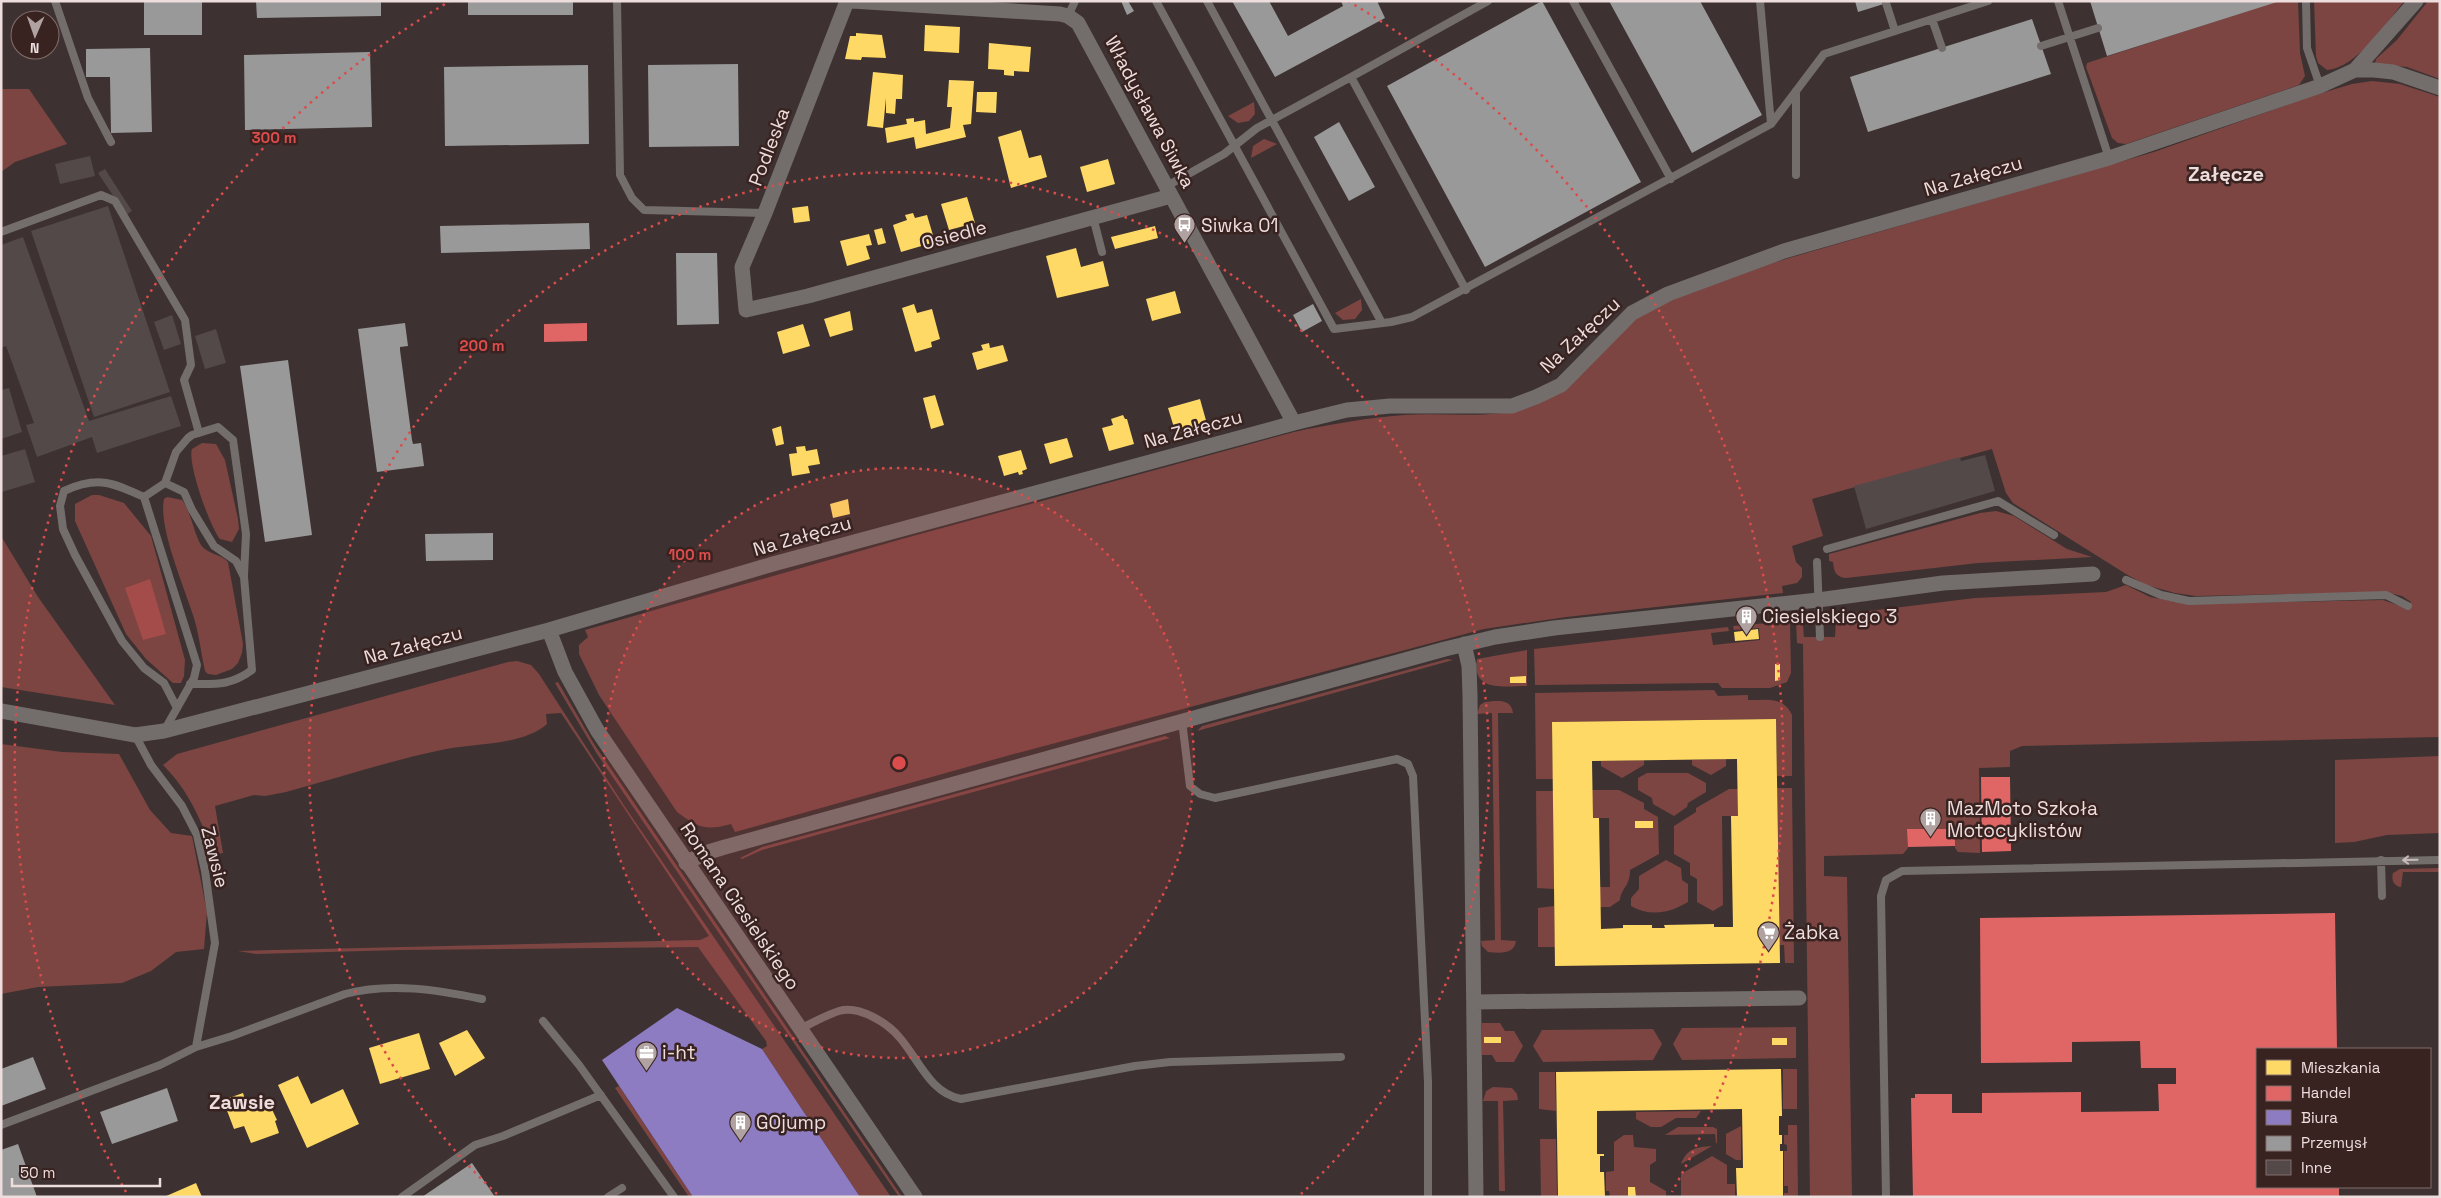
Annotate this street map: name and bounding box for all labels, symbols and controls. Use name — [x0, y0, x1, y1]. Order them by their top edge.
north arrow — [10, 10, 60, 60]
street label: Władysława Siwka — [1099, 31, 1201, 193]
text: N — [30, 39, 40, 57]
street label: Podleska — [743, 104, 795, 190]
text: 300 m — [251, 128, 297, 147]
street label: Na Załęczu — [1921, 150, 2025, 202]
district label: Załęcze — [2188, 161, 2264, 187]
bus stop icon: Siwka 01 — [1173, 213, 1197, 244]
place label: Siwka 01 — [1201, 213, 1278, 238]
street label: Osiedle — [919, 214, 989, 256]
street label: Na Załęczu — [1535, 291, 1625, 379]
text: 200 m — [460, 336, 504, 355]
street label: Na Załęczu — [1141, 404, 1245, 454]
street label: Na Załęczu — [750, 510, 854, 562]
text: 100 m — [669, 545, 711, 564]
building icon: Ciesielskiego 3 — [1734, 604, 1758, 635]
place label: Ciesielskiego 3 — [1762, 604, 1897, 629]
street label: Na Załęczu — [361, 620, 465, 670]
centre of rings — [890, 754, 908, 772]
place label: MazMoto Szkoła Motocyklistów — [1947, 796, 2098, 843]
building icon: MazMoto Szkoła Motocyklistów — [1919, 807, 1943, 838]
street label: Romana Ciesielskiego — [674, 817, 806, 995]
street label: Zawsie — [195, 824, 235, 890]
one-way arrow — [2402, 855, 2418, 865]
supermarket icon: Żabka — [1756, 920, 1780, 951]
place label: Żabka — [1784, 920, 1839, 945]
office icon: i-ht — [634, 1040, 658, 1071]
place label: i-ht — [662, 1040, 695, 1065]
legend — [2256, 1048, 2431, 1188]
text: Mieszkania — [2301, 1058, 2381, 1077]
text: Handel — [2301, 1083, 2351, 1102]
district label: Zawsie — [209, 1089, 275, 1115]
text: Biura — [2301, 1108, 2338, 1127]
building icon: GOjump — [728, 1110, 752, 1141]
place label: GOjump — [756, 1110, 826, 1135]
text: Przemysł — [2301, 1133, 2368, 1152]
scale bar — [12, 1156, 160, 1188]
text: Inne — [2301, 1158, 2332, 1177]
text: 50 m — [20, 1163, 55, 1182]

